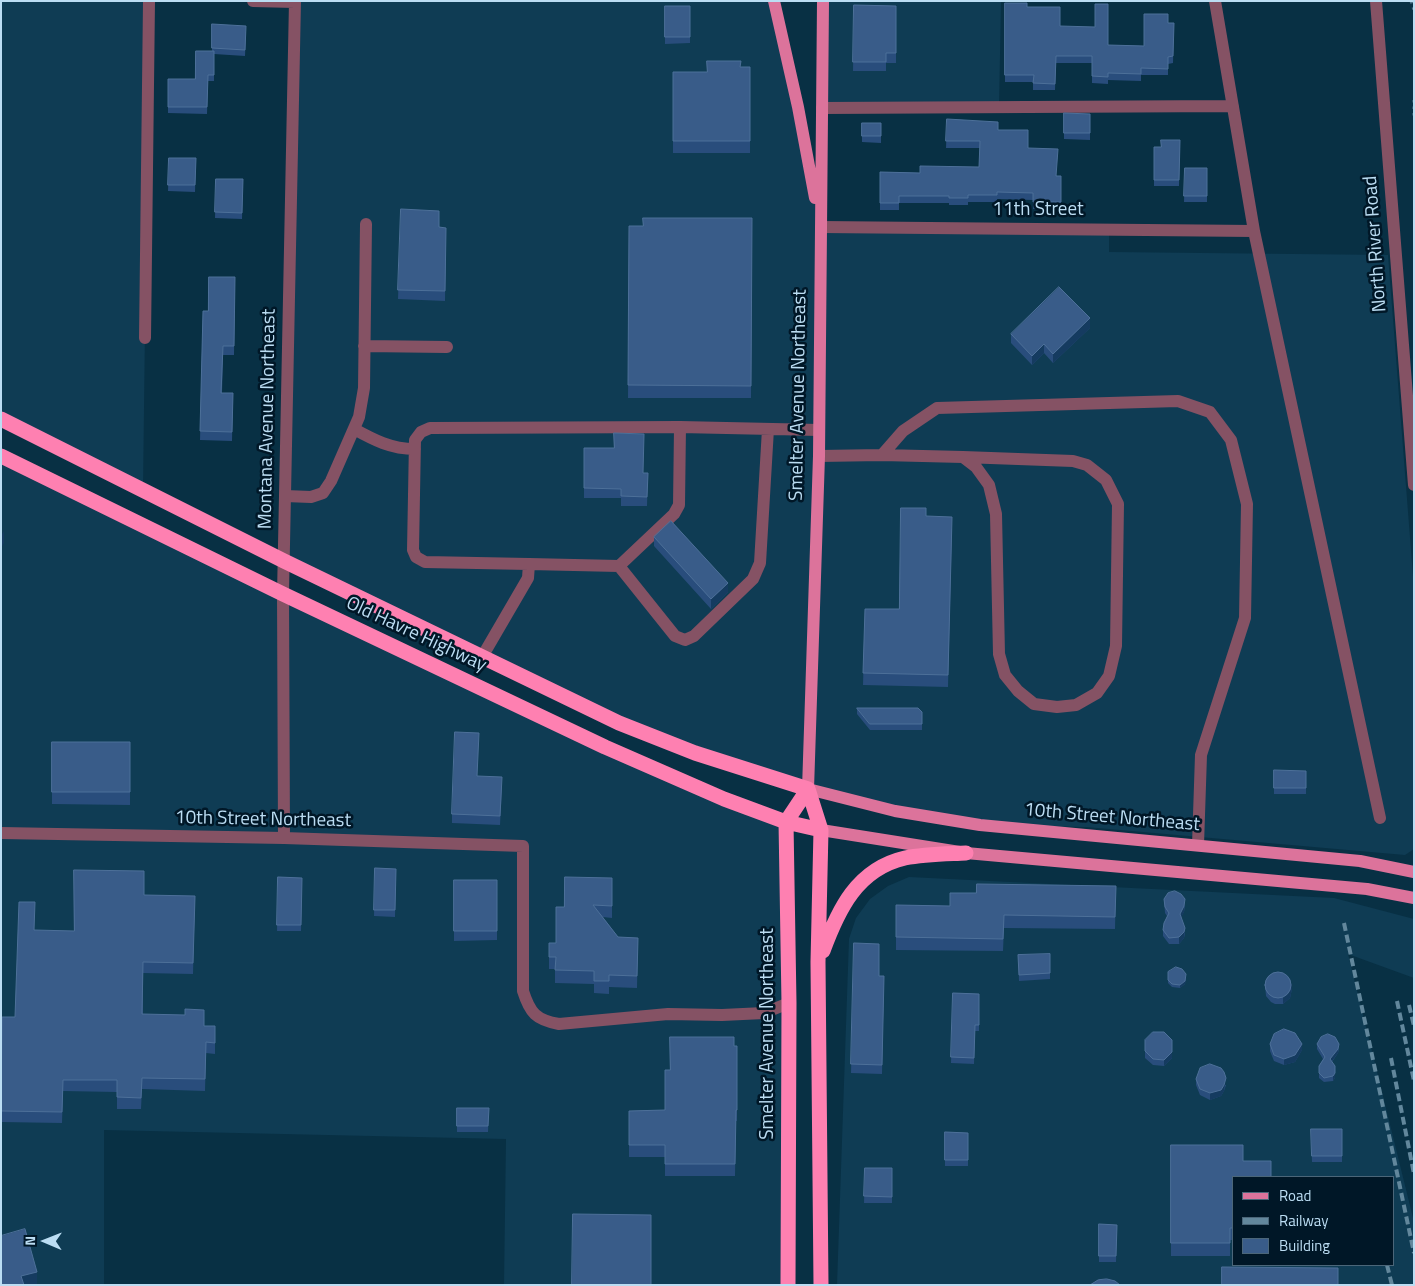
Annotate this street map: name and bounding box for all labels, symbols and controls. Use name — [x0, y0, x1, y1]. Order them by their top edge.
street label: North River Road — [1360, 175, 1392, 313]
street label: 11th Street — [992, 199, 1084, 221]
street label: Smelter Avenue Northeast — [786, 289, 812, 501]
street label: Montana Avenue Northeast — [255, 309, 281, 529]
street label: Old Havre Highway — [342, 592, 490, 678]
street label: 10th Street Northeast — [1023, 799, 1201, 837]
street label: 10th Street Northeast — [175, 807, 351, 833]
street label: Smelter Avenue Northeast — [757, 928, 779, 1140]
legend — [1232, 1176, 1395, 1266]
text: Road — [1279, 1184, 1311, 1207]
text: Railway — [1279, 1209, 1329, 1232]
north arrow — [20, 1216, 70, 1266]
text: Building — [1279, 1234, 1330, 1257]
text: N — [19, 1236, 40, 1246]

